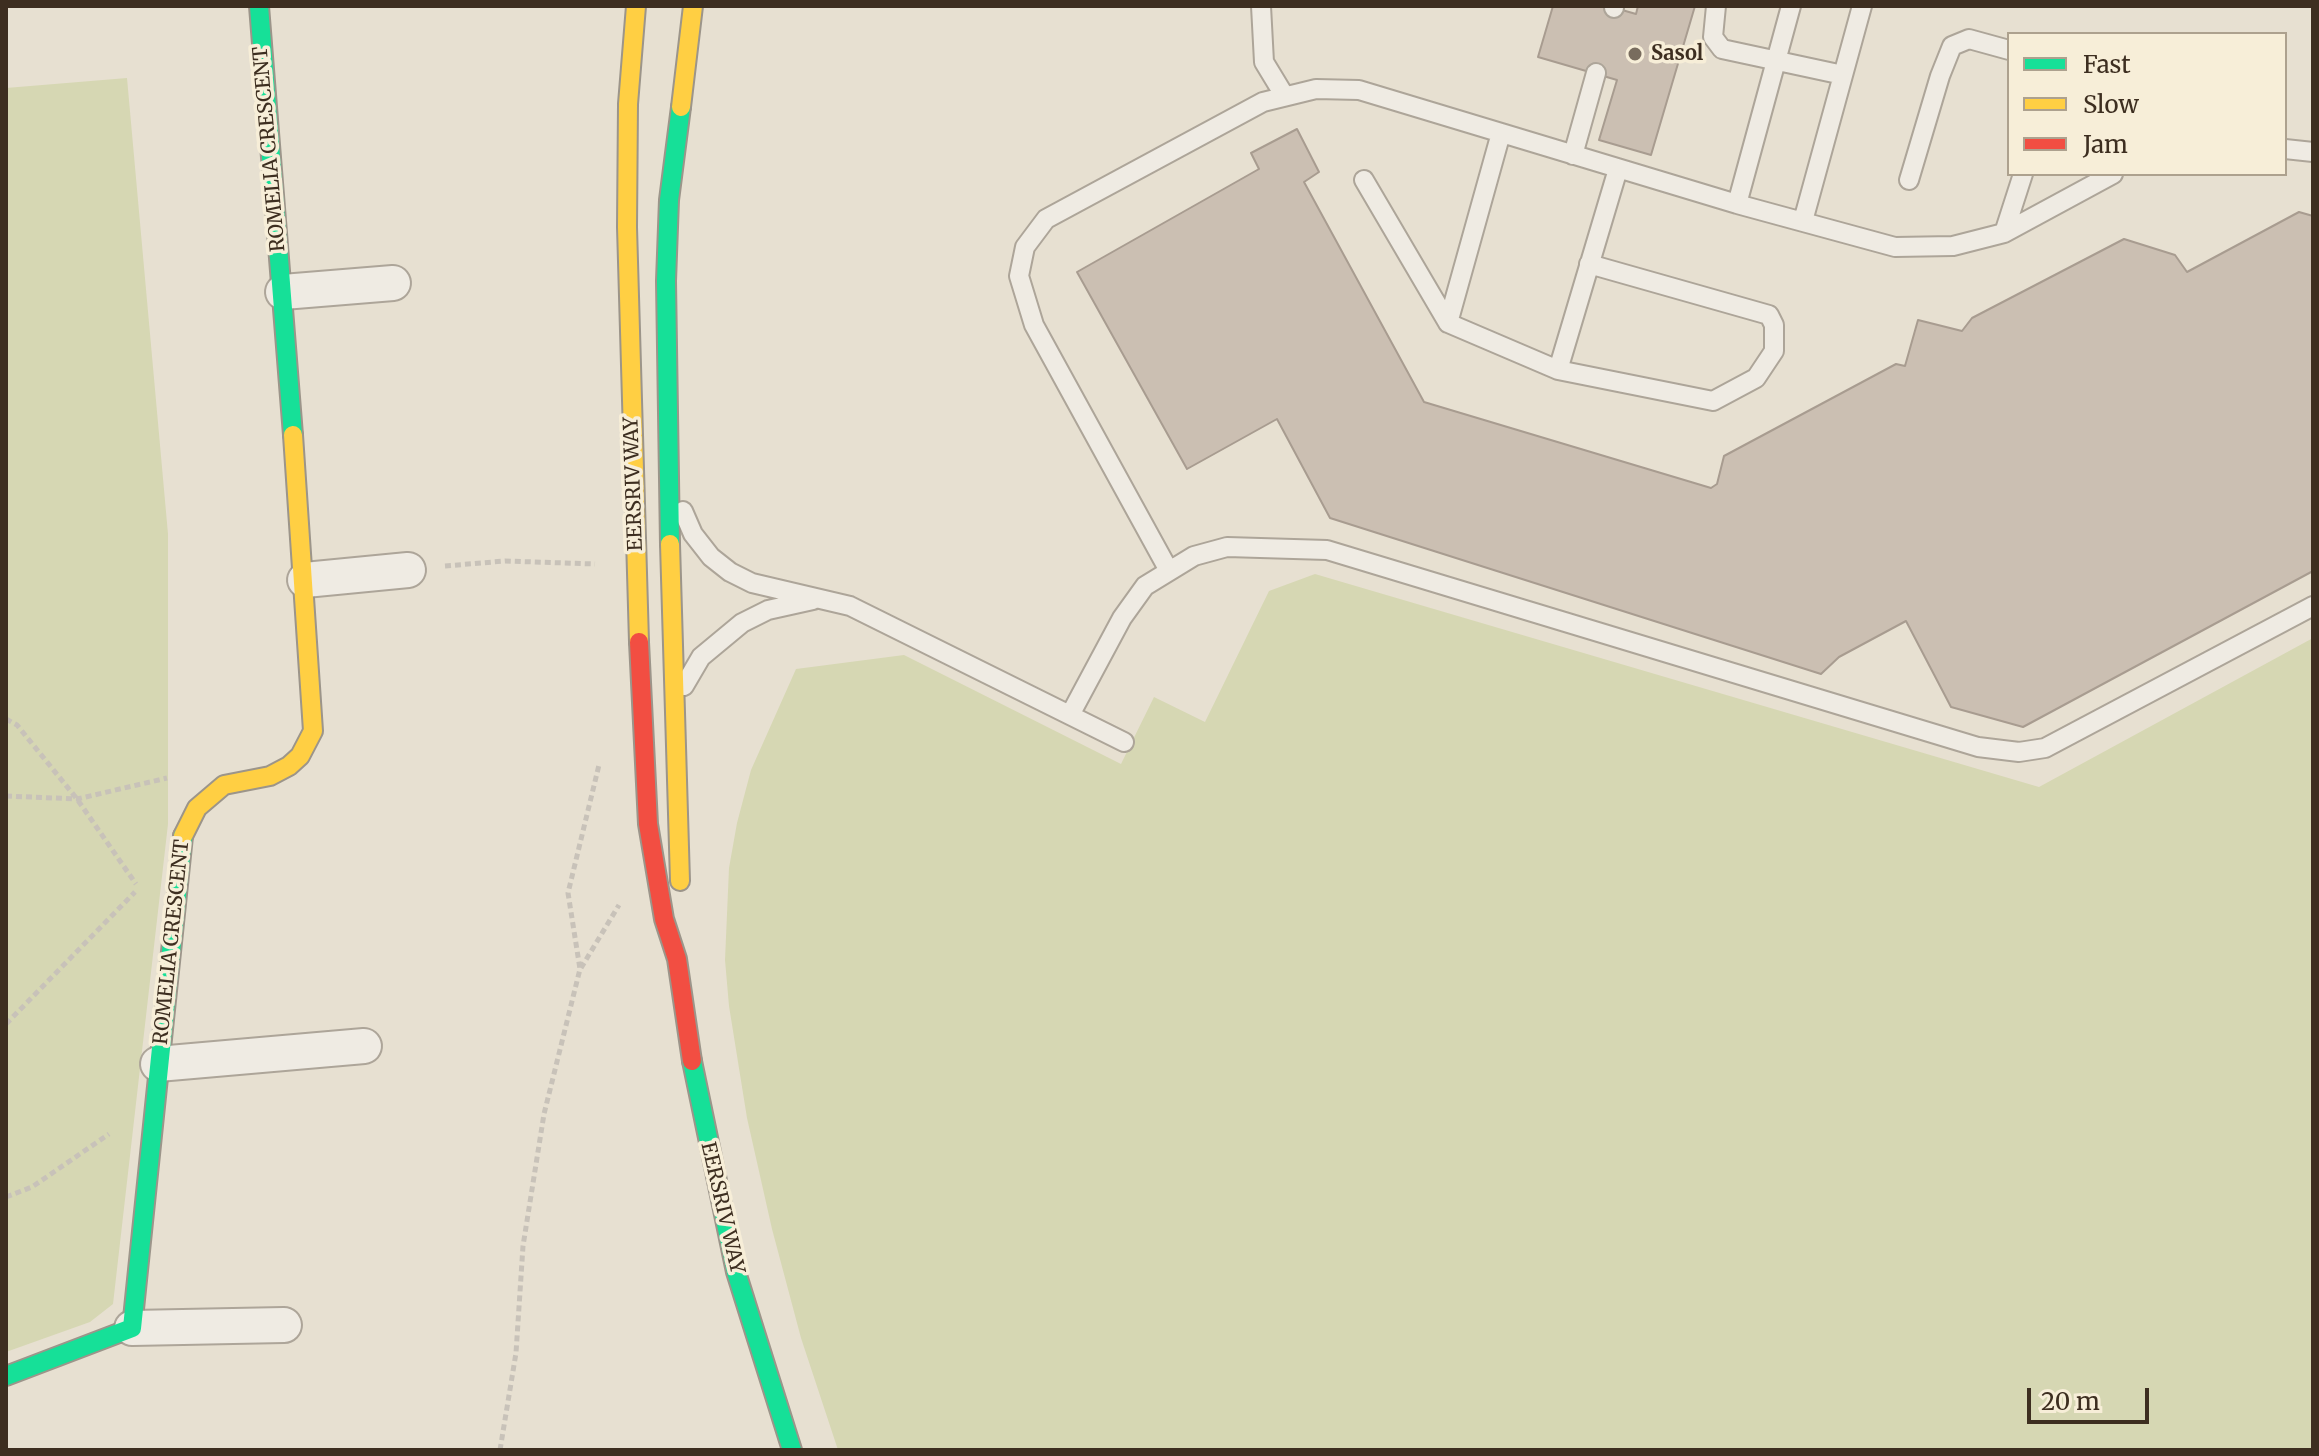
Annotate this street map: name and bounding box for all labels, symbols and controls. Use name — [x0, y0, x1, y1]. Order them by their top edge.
legend — [2007, 32, 2287, 176]
place label: Sasol — [1651, 42, 1703, 66]
street label: ROMELIA CRESCENT — [249, 45, 291, 253]
marker: Sasol — [1626, 45, 1644, 63]
text: Fast — [2083, 49, 2131, 80]
text: Slow — [2083, 89, 2139, 120]
text: Jam — [2083, 129, 2128, 160]
street label: EERSRIV WAY — [620, 416, 648, 552]
street label: ROMELIA CRESCENT — [149, 838, 195, 1046]
street label: EERSRIV WAY — [695, 1140, 749, 1276]
scale bar — [2031, 1372, 2153, 1422]
text: 20 m — [2041, 1386, 2100, 1417]

